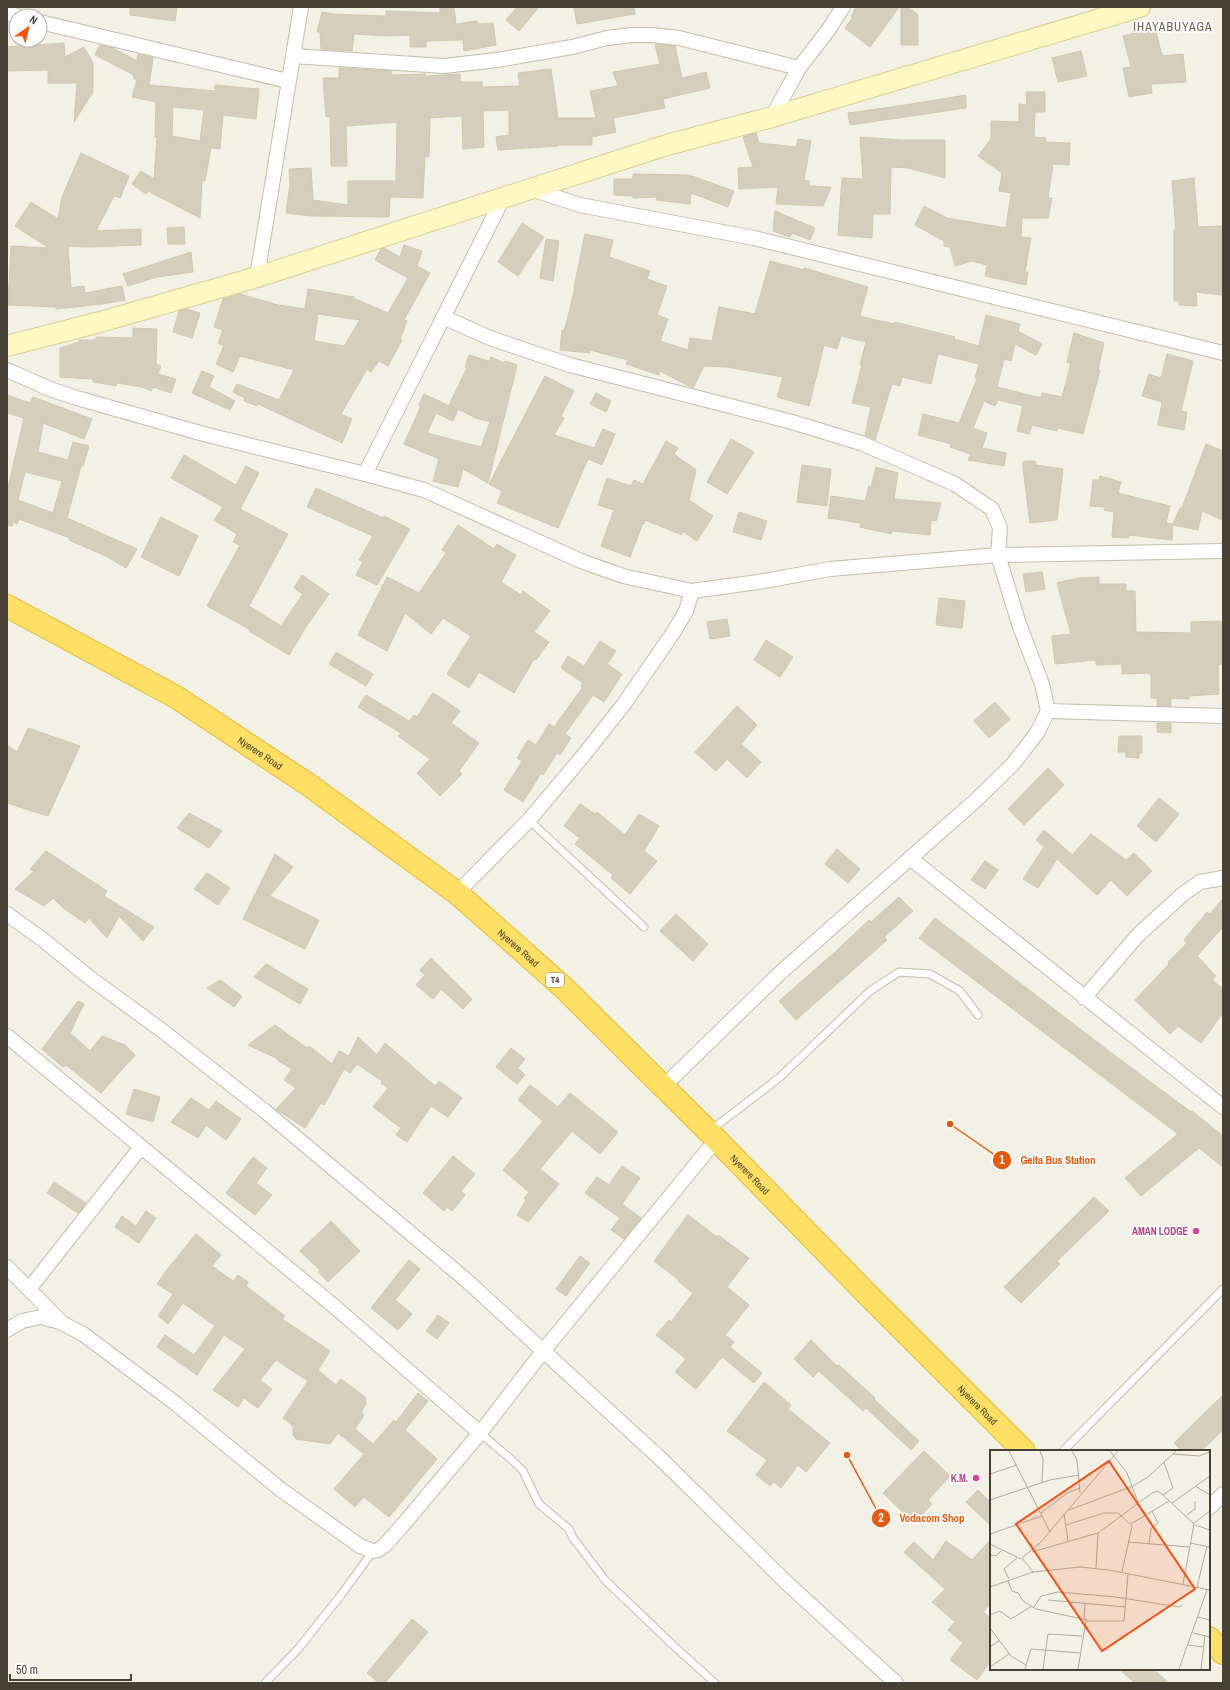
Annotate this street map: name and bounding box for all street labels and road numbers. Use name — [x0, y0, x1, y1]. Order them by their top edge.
street label: Nyerere Road — [235, 734, 285, 773]
street label: Nyerere Road — [495, 926, 542, 970]
road number: T4 — [546, 973, 564, 987]
street label: Nyerere Road — [727, 1152, 772, 1197]
street label: Nyerere Road — [955, 1382, 1000, 1428]

